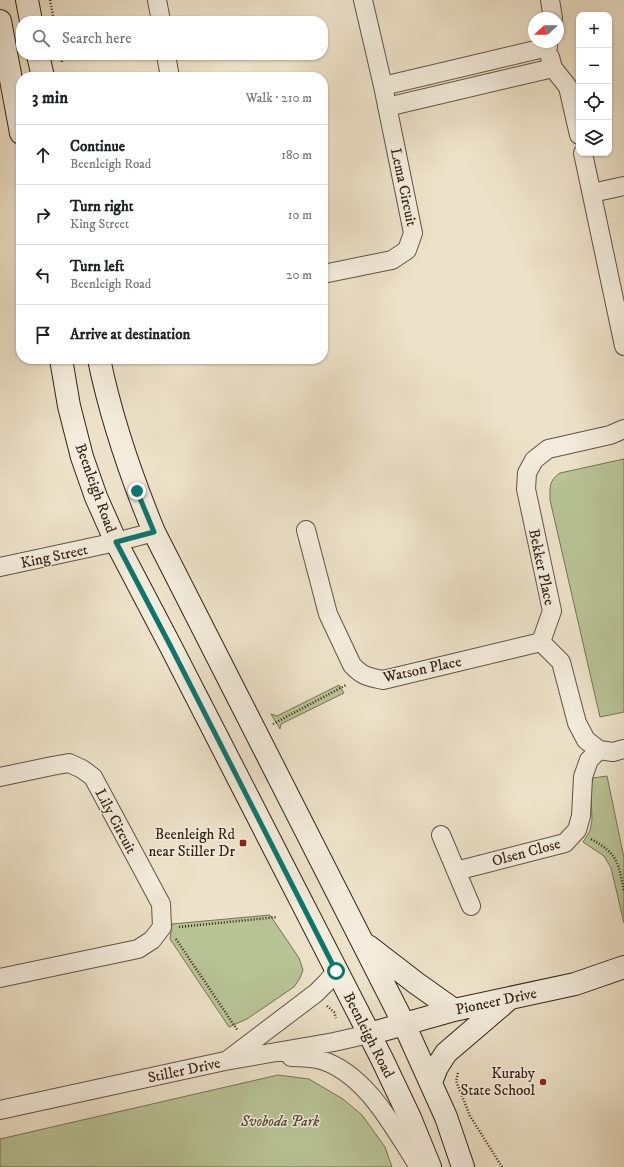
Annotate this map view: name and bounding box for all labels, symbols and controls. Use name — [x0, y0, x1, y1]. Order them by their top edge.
north arrow — [528, 12, 564, 48]
map controls — [576, 12, 612, 156]
button: + — [576, 12, 612, 48]
search box — [16, 16, 328, 60]
icon: search — [30, 27, 52, 49]
text: Search here — [62, 29, 131, 48]
button: − — [576, 48, 612, 84]
button: locate — [576, 84, 612, 120]
text: 3 min — [32, 87, 68, 109]
text: Walk · 210 m — [246, 90, 312, 106]
button: layers — [576, 120, 612, 156]
text: Continue — [70, 137, 125, 156]
icon: ahead — [32, 144, 54, 166]
street label: Lema Circuit — [386, 146, 421, 228]
text: 180 m — [281, 147, 312, 163]
text: Beenleigh Road — [70, 156, 151, 172]
text: Turn right — [70, 197, 133, 216]
icon: right — [32, 204, 54, 226]
text: 10 m — [288, 207, 312, 223]
text: King Street — [70, 216, 129, 232]
text: Turn left — [70, 257, 124, 276]
icon: left — [32, 264, 54, 286]
text: 20 m — [286, 267, 312, 283]
text: Beenleigh Road — [70, 276, 151, 292]
icon: arrive — [32, 324, 54, 346]
text: Arrive at destination — [70, 325, 190, 344]
street label: Beenleigh Road — [71, 441, 121, 536]
route end — [128, 482, 146, 500]
street label: Bekker Place — [524, 527, 559, 607]
street label: King Street — [19, 540, 90, 573]
street label: Watson Place — [380, 652, 463, 687]
street label: Lily Circuit — [91, 785, 141, 857]
place label: Beenleigh Rd near Stiller Dr — [149, 825, 236, 861]
street label: Olsen Close — [490, 834, 563, 871]
marker: Beenleigh Rd near Stiller Dr — [238, 838, 248, 848]
route start — [327, 962, 345, 980]
street label: Pioneer Drive — [454, 984, 538, 1019]
street label: Beenleigh Road — [339, 989, 399, 1082]
street label: Stiller Drive — [146, 1054, 222, 1087]
place label: Kuraby State School — [461, 1064, 536, 1100]
marker: Kuraby State School — [538, 1077, 548, 1087]
park label: Svoboda Park — [240, 1112, 320, 1131]

